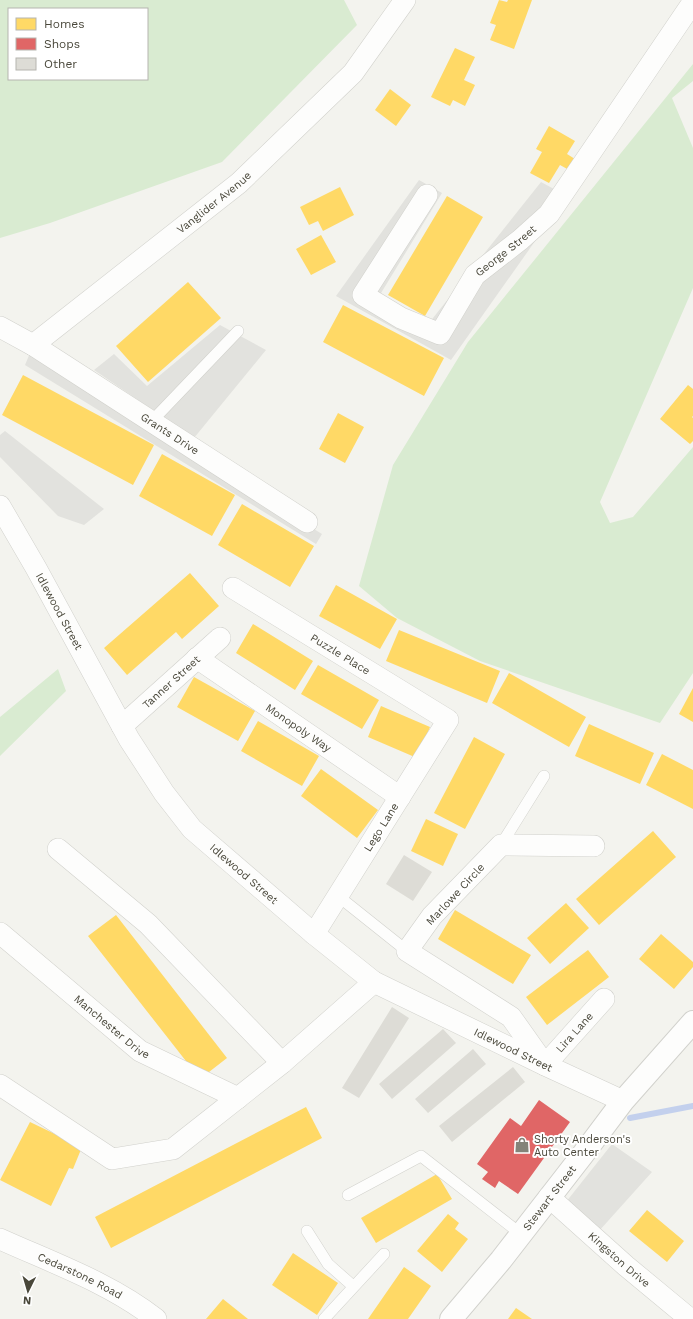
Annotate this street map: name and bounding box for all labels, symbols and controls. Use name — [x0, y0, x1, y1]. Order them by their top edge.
legend — [8, 8, 148, 80]
text: Homes — [44, 17, 85, 31]
text: Shops — [44, 37, 80, 51]
text: Other — [44, 57, 77, 71]
street label: Vanglider Avenue — [174, 169, 254, 236]
street label: George Street — [473, 222, 539, 279]
street label: Grants Drive — [138, 410, 201, 457]
street label: Idlewood Street — [33, 571, 85, 653]
street label: Puzzle Place — [308, 631, 372, 678]
street label: Tanner Street — [140, 653, 203, 711]
street label: Monopoly Way — [263, 701, 334, 755]
street label: Lego Lane — [361, 801, 401, 854]
street label: Idlewood Street — [207, 841, 281, 907]
street label: Marlowe Circle — [423, 861, 487, 928]
street label: Manchester Drive — [71, 992, 151, 1062]
street label: Lira Lane — [553, 1010, 596, 1055]
street label: Idlewood Street — [472, 1026, 555, 1075]
place label: Shorty Anderson's Auto Center — [534, 1133, 631, 1159]
shop icon: Shorty Anderson's Auto Center — [513, 1136, 531, 1154]
street label: Stewart Street — [520, 1163, 579, 1233]
street label: Kingston Drive — [585, 1229, 653, 1290]
street label: Cedarstone Road — [36, 1250, 124, 1302]
north arrow — [8, 1271, 48, 1311]
text: N — [23, 1294, 32, 1307]

